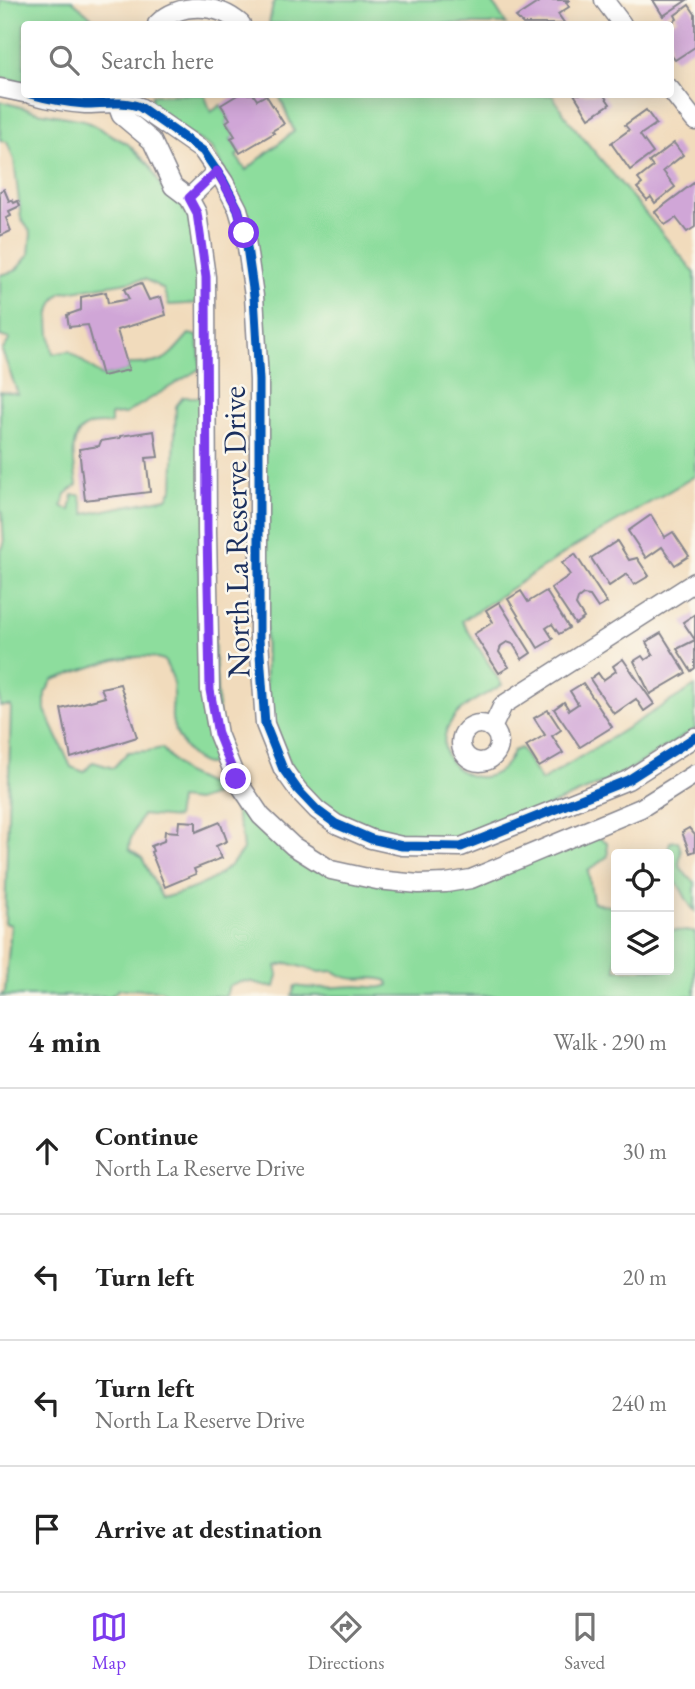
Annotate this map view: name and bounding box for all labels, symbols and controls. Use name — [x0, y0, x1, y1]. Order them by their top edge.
search box — [21, 21, 674, 98]
icon: search — [45, 41, 83, 79]
text: Search here — [101, 43, 214, 77]
route start — [228, 217, 259, 248]
street label: North La Reserve Drive — [212, 386, 260, 678]
route end — [220, 763, 251, 794]
map controls — [611, 849, 674, 975]
button: locate — [611, 849, 674, 912]
button: layers — [611, 912, 674, 975]
text: 4 min — [28, 1022, 101, 1061]
text: Walk · 290 m — [553, 1027, 667, 1057]
text: Continue — [95, 1119, 198, 1153]
icon: ahead — [28, 1132, 66, 1170]
text: 30 m — [622, 1136, 667, 1166]
text: North La Reserve Drive — [95, 1153, 305, 1183]
icon: left — [28, 1258, 66, 1296]
text: Turn left — [95, 1260, 194, 1294]
text: 20 m — [622, 1262, 667, 1292]
text: Turn left — [95, 1371, 194, 1405]
icon: left — [28, 1384, 66, 1422]
text: 240 m — [611, 1388, 667, 1418]
text: North La Reserve Drive — [95, 1405, 305, 1435]
icon: arrive — [28, 1510, 66, 1548]
text: Arrive at destination — [95, 1512, 322, 1546]
tab: Map — [90, 1608, 128, 1675]
tab: Directions — [308, 1608, 384, 1675]
tab: Saved — [564, 1608, 605, 1675]

